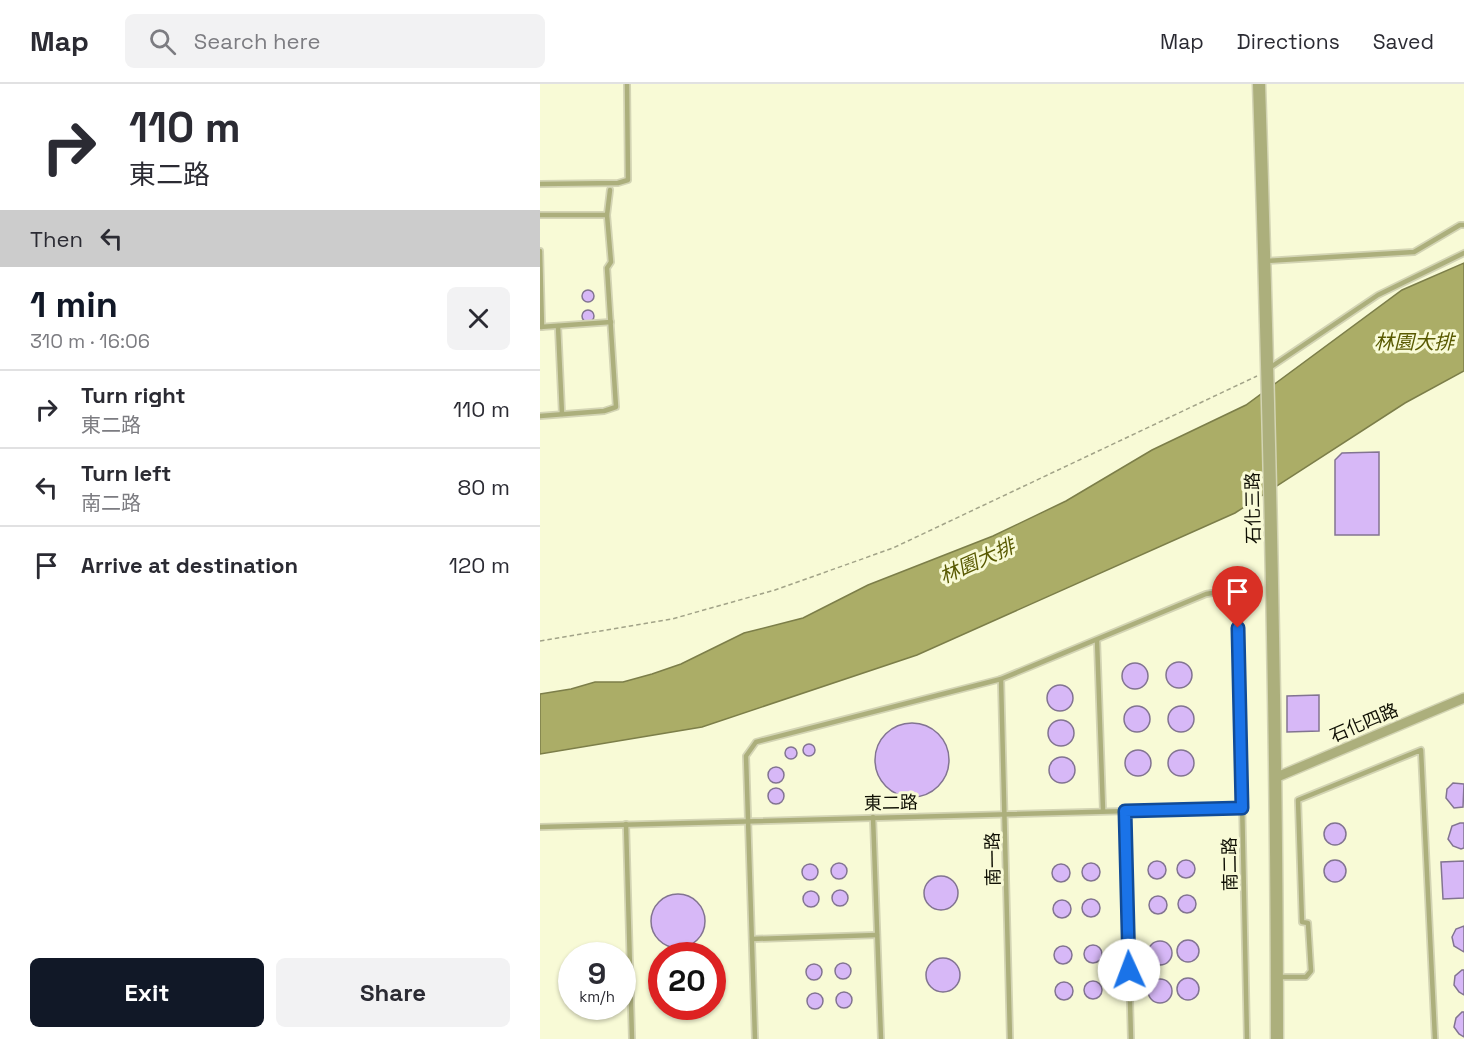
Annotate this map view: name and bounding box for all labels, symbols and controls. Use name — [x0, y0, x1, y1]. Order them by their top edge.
search box — [125, 14, 545, 68]
text: Map — [30, 23, 89, 59]
icon: search — [146, 25, 179, 58]
text: Search here — [194, 27, 321, 55]
text: Map — [1160, 28, 1204, 55]
text: Directions — [1237, 28, 1340, 55]
text: Saved — [1373, 28, 1434, 55]
text: 110 m — [129, 101, 241, 154]
icon: right — [30, 108, 108, 186]
text: 東二路 — [129, 157, 210, 192]
icon: left — [95, 222, 128, 255]
text: Then — [30, 225, 83, 253]
text: 1 min — [30, 282, 118, 328]
button: close — [447, 287, 510, 350]
text: 310 m · 16:06 — [30, 328, 150, 354]
water label: 林園大排 — [1374, 329, 1457, 355]
text: Turn right — [81, 381, 186, 409]
icon: right — [30, 393, 63, 426]
text: 110 m — [453, 395, 510, 423]
text: 東二路 — [81, 412, 141, 438]
text: Turn left — [81, 459, 171, 487]
icon: left — [30, 471, 63, 504]
street label: 石化三路 — [1240, 472, 1265, 544]
text: 80 m — [458, 473, 510, 501]
text: 南二路 — [81, 490, 141, 516]
water label: 林園大排 — [935, 532, 1022, 589]
icon: arrive — [30, 549, 63, 582]
text: Arrive at destination — [81, 551, 298, 579]
text: 120 m — [449, 551, 510, 579]
pin — [1212, 566, 1263, 628]
icon: arrive — [1221, 575, 1254, 608]
street label: 石化四路 — [1326, 698, 1401, 747]
street label: 東二路 — [864, 791, 918, 814]
street label: 南一路 — [981, 832, 1004, 886]
street label: 南二路 — [1218, 837, 1241, 891]
position arrow — [1097, 938, 1161, 1002]
speed limit sign: 20 — [648, 942, 726, 1020]
text: 9 — [588, 954, 606, 993]
button: Exit — [30, 958, 264, 1027]
button: Share — [276, 958, 510, 1027]
text: km/h — [579, 987, 615, 1006]

